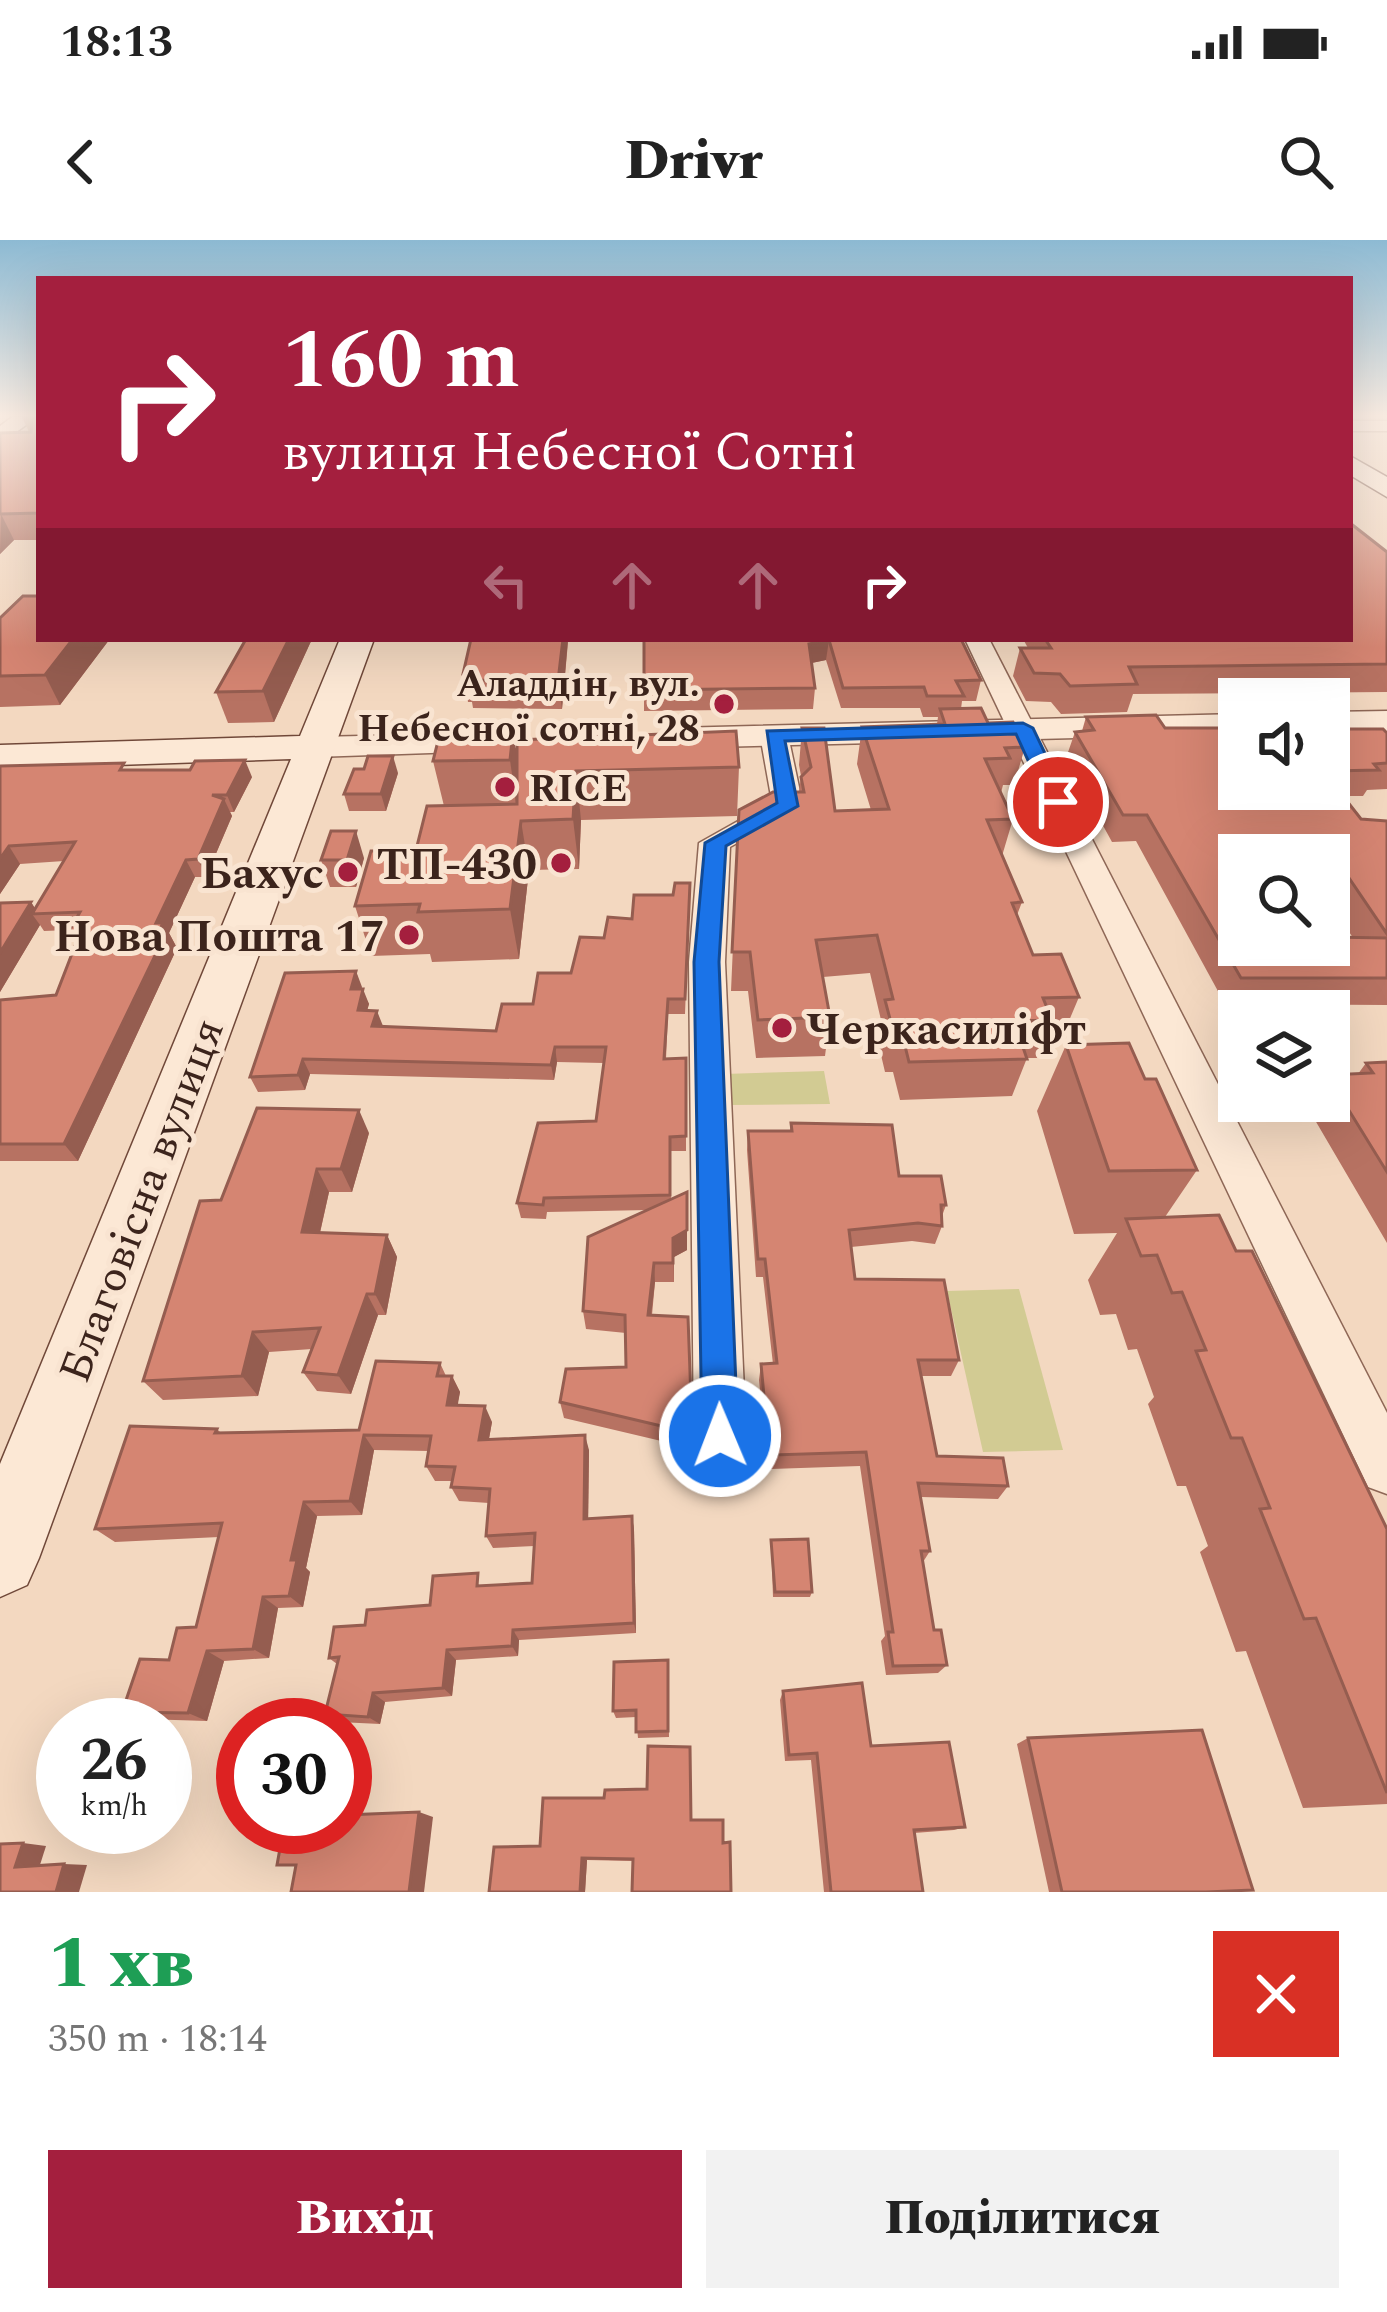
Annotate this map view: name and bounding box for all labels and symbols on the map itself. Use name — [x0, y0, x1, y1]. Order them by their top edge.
place label: Аладдін, вул. Небесної сотні, 28 — [358, 655, 700, 759]
marker: Аладдін, вул. Небесної сотні, 28 — [711, 691, 737, 717]
pin — [1007, 751, 1109, 853]
place label: RICE — [529, 760, 628, 819]
marker: RICE — [492, 774, 518, 800]
place label: ТП-430 — [377, 831, 537, 900]
place label: Бахус — [200, 840, 324, 909]
marker: ТП-430 — [548, 850, 574, 876]
marker: Бахус — [335, 859, 361, 885]
place label: Нова Пошта 17 — [54, 903, 385, 972]
marker: Нова Пошта 17 — [396, 922, 422, 948]
place label: Черкасиліфт — [806, 996, 1086, 1065]
street label: Благовісна вулиця — [41, 1009, 244, 1393]
marker: Черкасиліфт — [769, 1015, 795, 1041]
position arrow — [657, 1373, 783, 1499]
speed limit sign: 30 — [216, 1698, 372, 1854]

